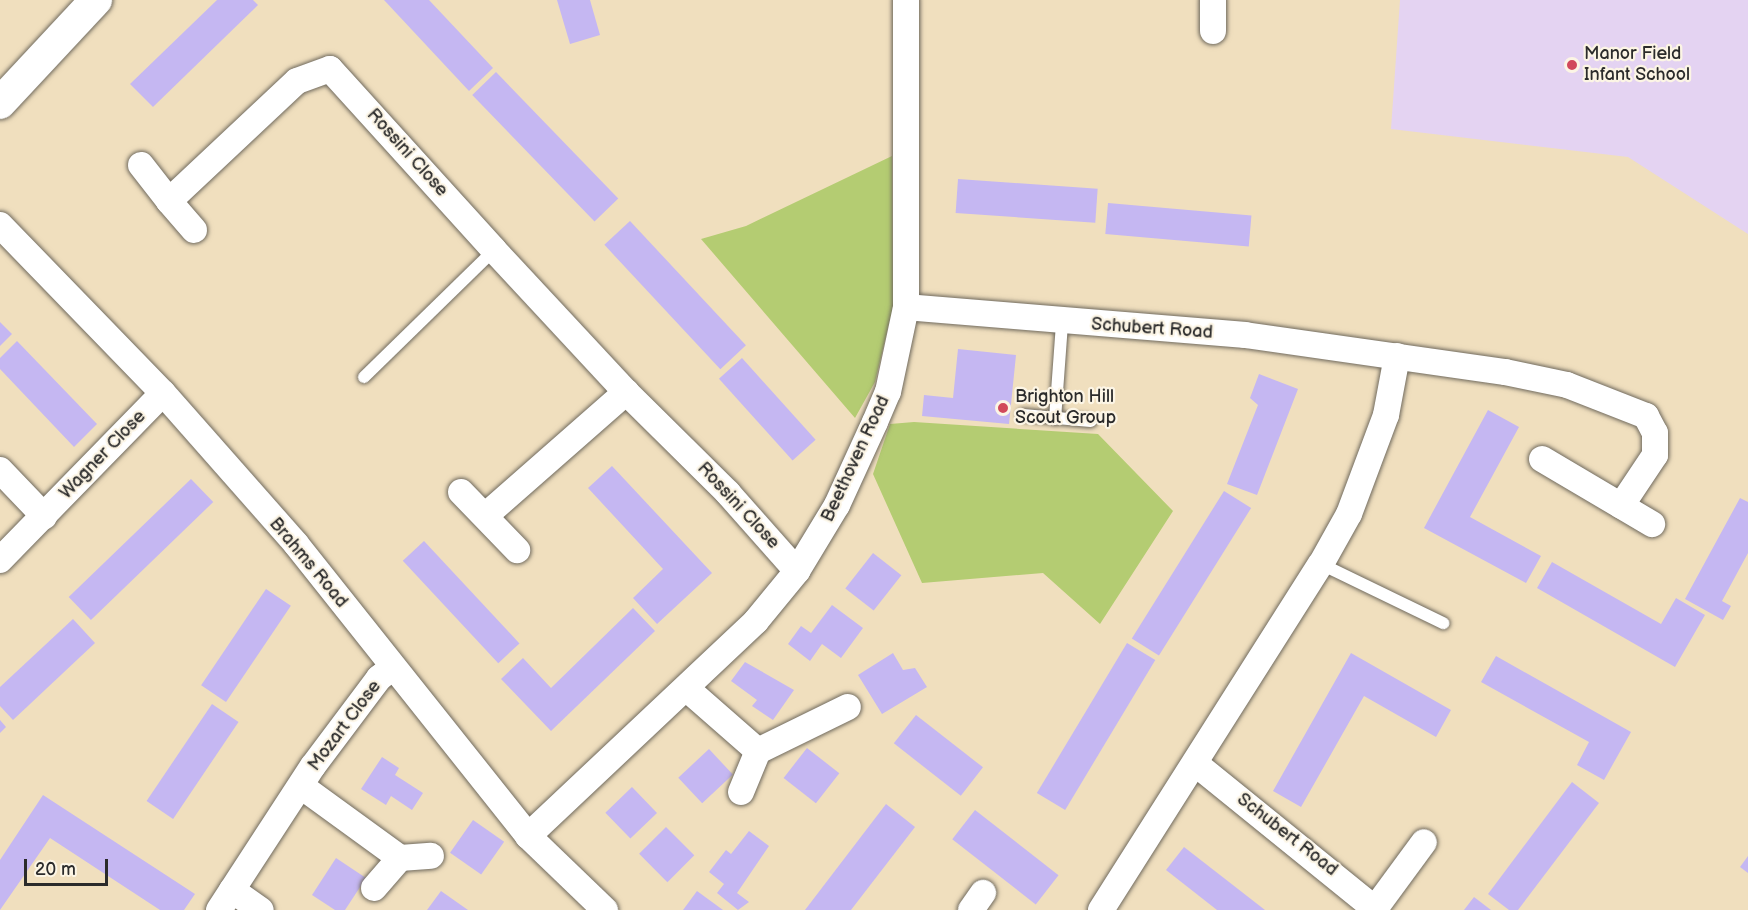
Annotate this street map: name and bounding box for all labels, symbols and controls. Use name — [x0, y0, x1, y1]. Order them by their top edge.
place label: Manor Field Infant School — [1584, 44, 1690, 86]
marker: Manor Field Infant School — [1565, 58, 1579, 72]
street label: Rossini Close — [362, 105, 452, 201]
street label: Schubert Road — [1091, 314, 1213, 344]
place label: Brighton Hill Scout Group — [1015, 387, 1116, 430]
street label: Beethoven Road — [817, 392, 895, 526]
marker: Brighton Hill Scout Group — [996, 401, 1010, 415]
street label: Wagner Close — [55, 406, 151, 504]
street label: Rossini Close — [692, 458, 784, 554]
street label: Brahms Road — [264, 514, 352, 612]
street label: Mozart Close — [304, 676, 386, 776]
street label: Schubert Road — [1232, 789, 1342, 881]
scale bar — [27, 847, 111, 885]
text: 20 m — [35, 859, 76, 880]

